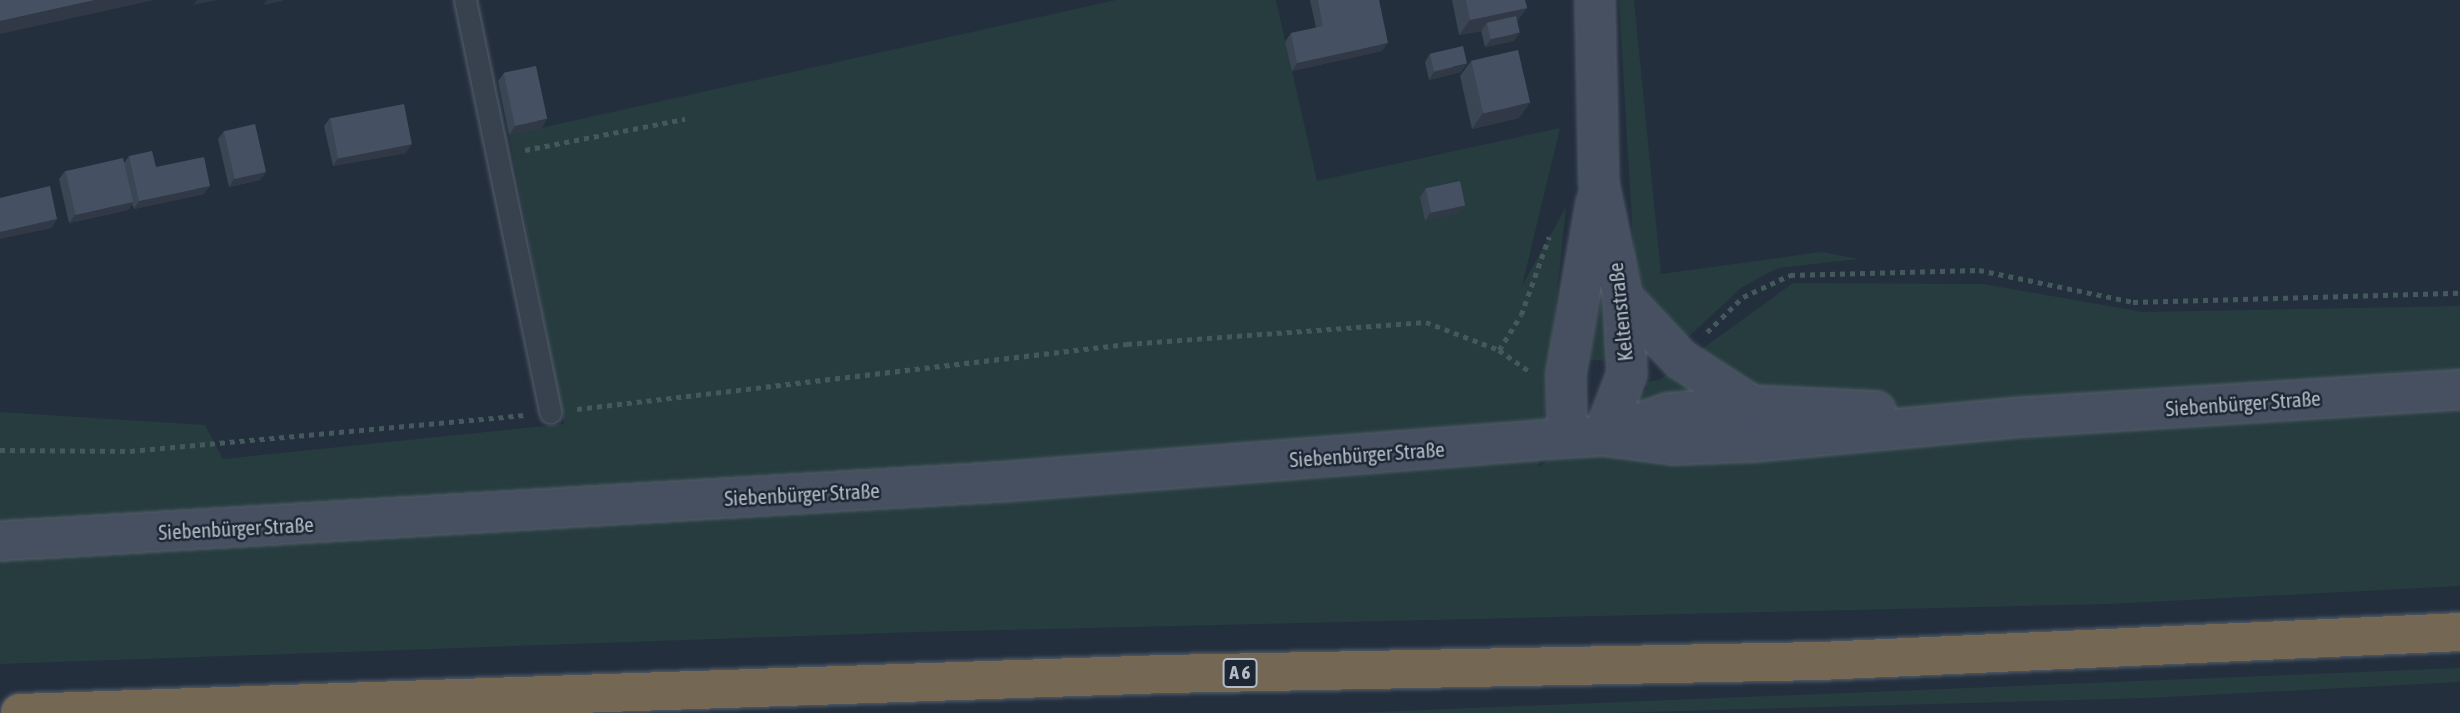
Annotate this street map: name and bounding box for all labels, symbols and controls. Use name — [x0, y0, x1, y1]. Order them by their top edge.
street label: Keltenstraße — [1602, 261, 1638, 363]
street label: Siebenbürger Straße — [2165, 385, 2321, 421]
street label: Siebenbürger Straße — [1289, 436, 1445, 472]
street label: Siebenbürger Straße — [724, 477, 880, 511]
street label: Siebenbürger Straße — [158, 511, 314, 545]
road number: A 6 — [1222, 658, 1258, 688]

